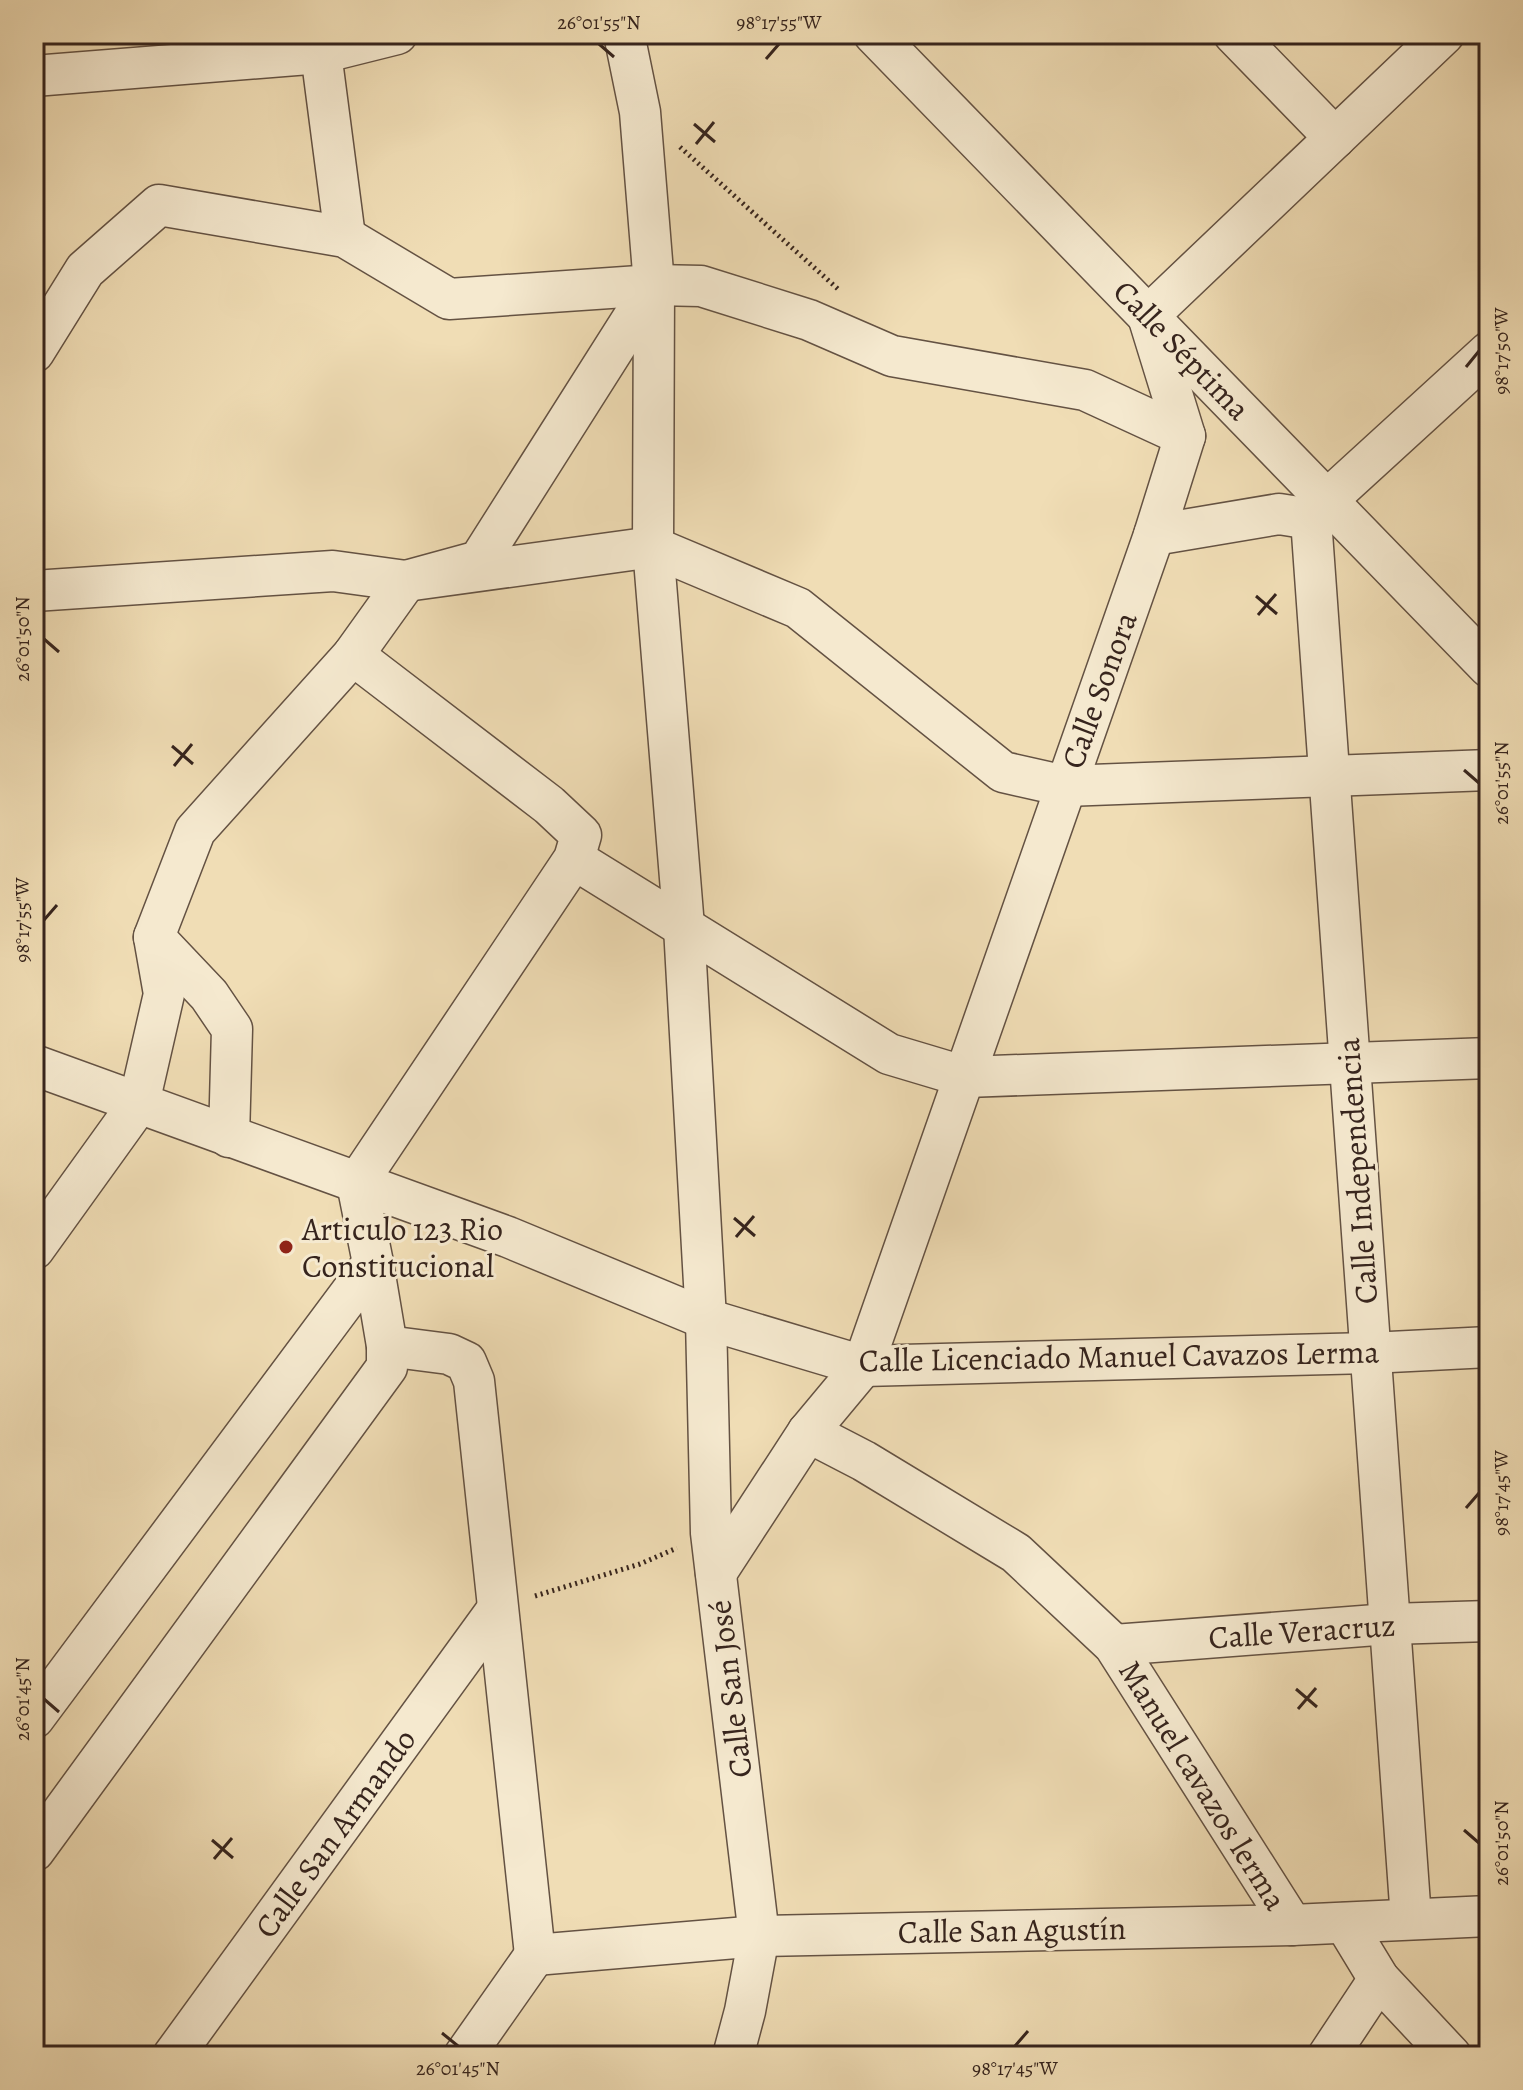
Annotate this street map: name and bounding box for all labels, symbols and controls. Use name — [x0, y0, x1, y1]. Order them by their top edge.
text: 26°01'55"N — [557, 9, 641, 36]
text: 98°17'55"W — [736, 9, 822, 36]
street label: Calle Séptima — [1104, 270, 1260, 430]
text: 98°17'50"W — [1488, 307, 1515, 395]
text: 26°01'50"N — [9, 596, 36, 682]
street label: Calle Sonora — [1050, 605, 1148, 774]
text: 26°01'55"N — [1488, 741, 1515, 825]
text: 98°17'55"W — [9, 877, 36, 963]
street label: Calle Independencia — [1326, 1036, 1388, 1306]
place label: Articulo 123 Rio Constitucional — [301, 1207, 503, 1288]
marker: Articulo 123 Rio Constitucional — [277, 1238, 295, 1256]
street label: Calle Licenciado Manuel Cavazos Lerma — [858, 1329, 1380, 1383]
text: 98°17'45"W — [1488, 1450, 1515, 1536]
street label: Calle San José — [697, 1598, 763, 1780]
street label: Calle Veracruz — [1207, 1603, 1397, 1659]
street label: Manuel cavazos lerma — [1108, 1652, 1298, 1918]
text: 26°01'45"N — [9, 1657, 36, 1741]
street label: Calle San Armando — [244, 1719, 426, 1947]
text: 26°01'50"N — [1488, 1800, 1515, 1886]
street label: Calle San Agustín — [897, 1906, 1127, 1954]
text: 26°01'45"N — [416, 2055, 500, 2082]
text: 98°17'45"W — [972, 2055, 1058, 2082]

